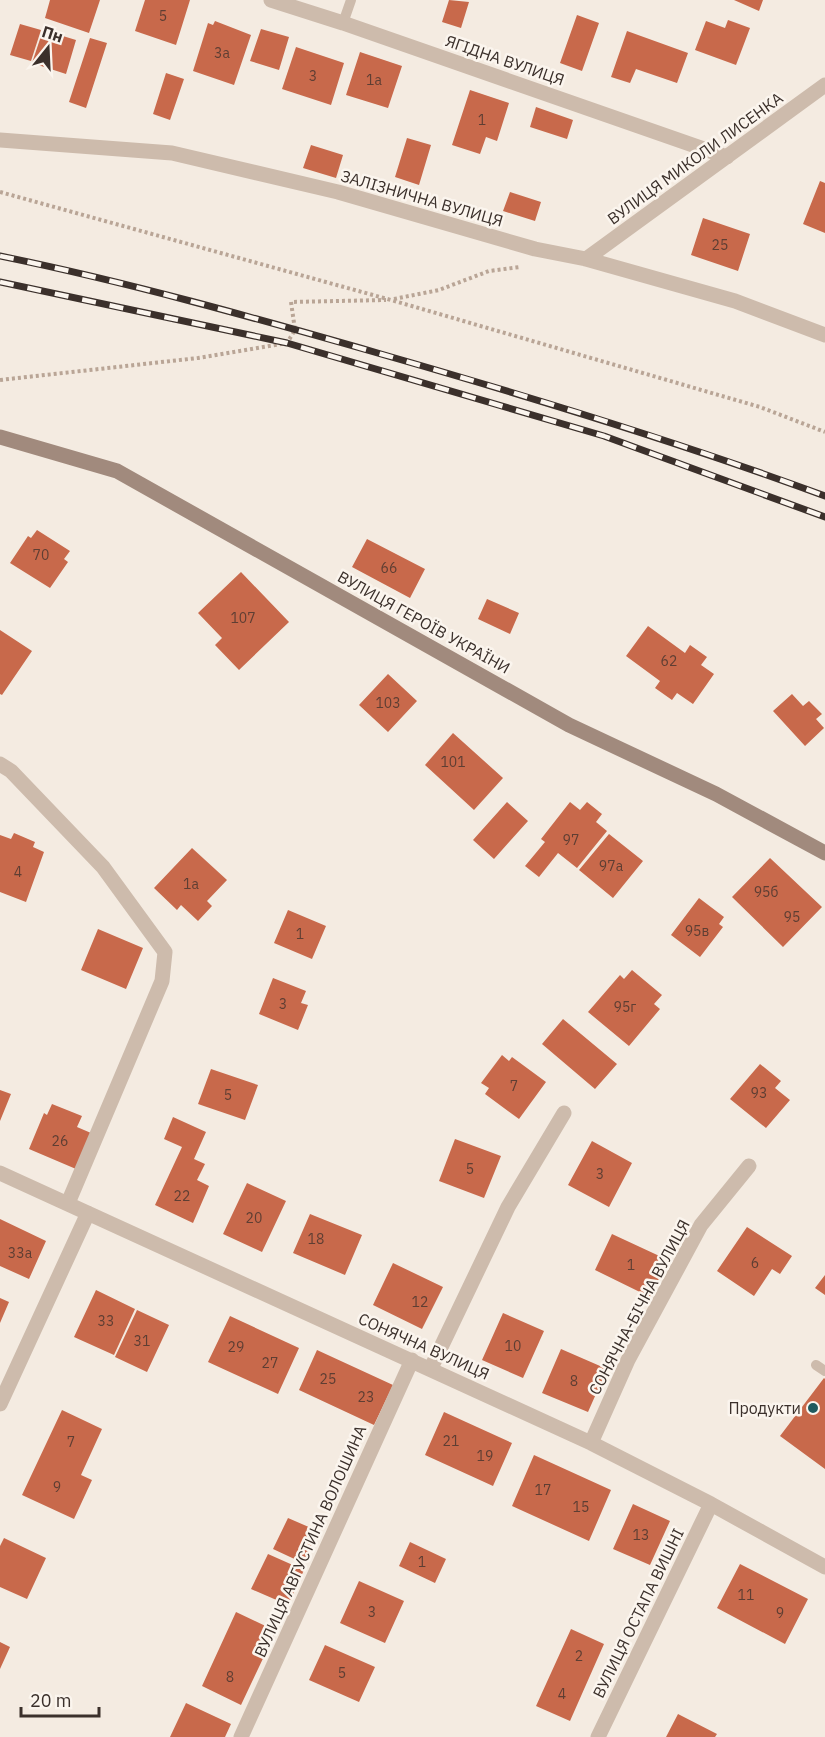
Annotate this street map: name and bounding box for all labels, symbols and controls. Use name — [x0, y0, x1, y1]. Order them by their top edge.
house number: 5 — [159, 7, 167, 25]
north arrow — [18, 18, 78, 78]
text: Пн — [39, 21, 66, 47]
street label: ЯГІДНА ВУЛИЦЯ — [443, 30, 567, 90]
house number: 3а — [214, 44, 230, 62]
house number: 3 — [309, 67, 317, 85]
house number: 1а — [366, 71, 382, 89]
street label: ВУЛИЦЯ МИКОЛИ ЛИСЕНКА — [603, 88, 787, 228]
house number: 1 — [478, 111, 486, 129]
street label: ЗАЛІЗНИЧНА ВУЛИЦЯ — [339, 165, 505, 231]
house number: 25 — [712, 236, 728, 254]
house number: 70 — [33, 546, 49, 564]
house number: 66 — [381, 559, 397, 577]
street label: ВУЛИЦЯ ГЕРОЇВ УКРАЇНИ — [334, 566, 514, 678]
house number: 107 — [230, 609, 256, 627]
house number: 62 — [661, 652, 677, 670]
house number: 103 — [375, 694, 401, 712]
house number: 101 — [440, 753, 466, 771]
house number: 97 — [563, 831, 579, 849]
house number: 97а — [599, 857, 624, 875]
house number: 4 — [14, 863, 22, 881]
house number: 1а — [183, 875, 199, 893]
house number: 95б — [754, 883, 778, 901]
house number: 95 — [784, 908, 800, 926]
house number: 95в — [685, 922, 709, 940]
house number: 1 — [296, 925, 304, 943]
house number: 3 — [279, 995, 287, 1013]
house number: 95г — [614, 998, 636, 1016]
house number: 7 — [510, 1077, 518, 1095]
house number: 93 — [751, 1084, 767, 1102]
house number: 5 — [224, 1086, 232, 1104]
house number: 26 — [52, 1132, 68, 1150]
house number: 5 — [466, 1160, 474, 1178]
house number: 3 — [596, 1165, 604, 1183]
house number: 22 — [174, 1187, 190, 1205]
house number: 20 — [246, 1209, 262, 1227]
street label: СОНЯЧНА-БІЧНА ВУЛИЦЯ — [584, 1216, 694, 1398]
house number: 18 — [308, 1230, 324, 1248]
house number: 33а — [8, 1244, 33, 1262]
house number: 6 — [751, 1254, 759, 1272]
house number: 1 — [627, 1256, 635, 1274]
house number: 12 — [412, 1293, 428, 1311]
street label: СОНЯЧНА ВУЛИЦЯ — [355, 1308, 493, 1384]
house number: 33 — [98, 1312, 114, 1330]
house number: 31 — [134, 1332, 150, 1350]
house number: 10 — [505, 1337, 521, 1355]
house number: 29 — [228, 1338, 244, 1356]
house number: 27 — [262, 1354, 278, 1372]
house number: 25 — [320, 1370, 336, 1388]
house number: 8 — [570, 1372, 578, 1390]
house number: 23 — [358, 1388, 374, 1406]
place label: Продукти — [728, 1398, 801, 1418]
marker: Продукти — [806, 1401, 820, 1415]
street label: ВУЛИЦЯ АВГУСТИНА ВОЛОШИНА — [250, 1422, 370, 1660]
house number: 21 — [443, 1432, 459, 1450]
house number: 7 — [67, 1433, 75, 1451]
house number: 19 — [477, 1447, 493, 1465]
house number: 9 — [53, 1478, 61, 1496]
house number: 17 — [535, 1481, 551, 1499]
house number: 15 — [573, 1498, 589, 1516]
street label: ВУЛИЦЯ ОСТАПА ВИШНІ — [588, 1525, 688, 1701]
house number: 13 — [633, 1526, 649, 1544]
house number: 1 — [418, 1553, 426, 1571]
house number: 11 — [738, 1586, 754, 1604]
house number: 3 — [368, 1603, 376, 1621]
house number: 9 — [776, 1604, 784, 1622]
house number: 2 — [575, 1647, 583, 1665]
house number: 5 — [338, 1664, 346, 1682]
house number: 8 — [226, 1668, 234, 1686]
scale bar — [21, 1680, 99, 1718]
house number: 4 — [558, 1685, 566, 1703]
text: 20 m — [30, 1689, 72, 1712]

